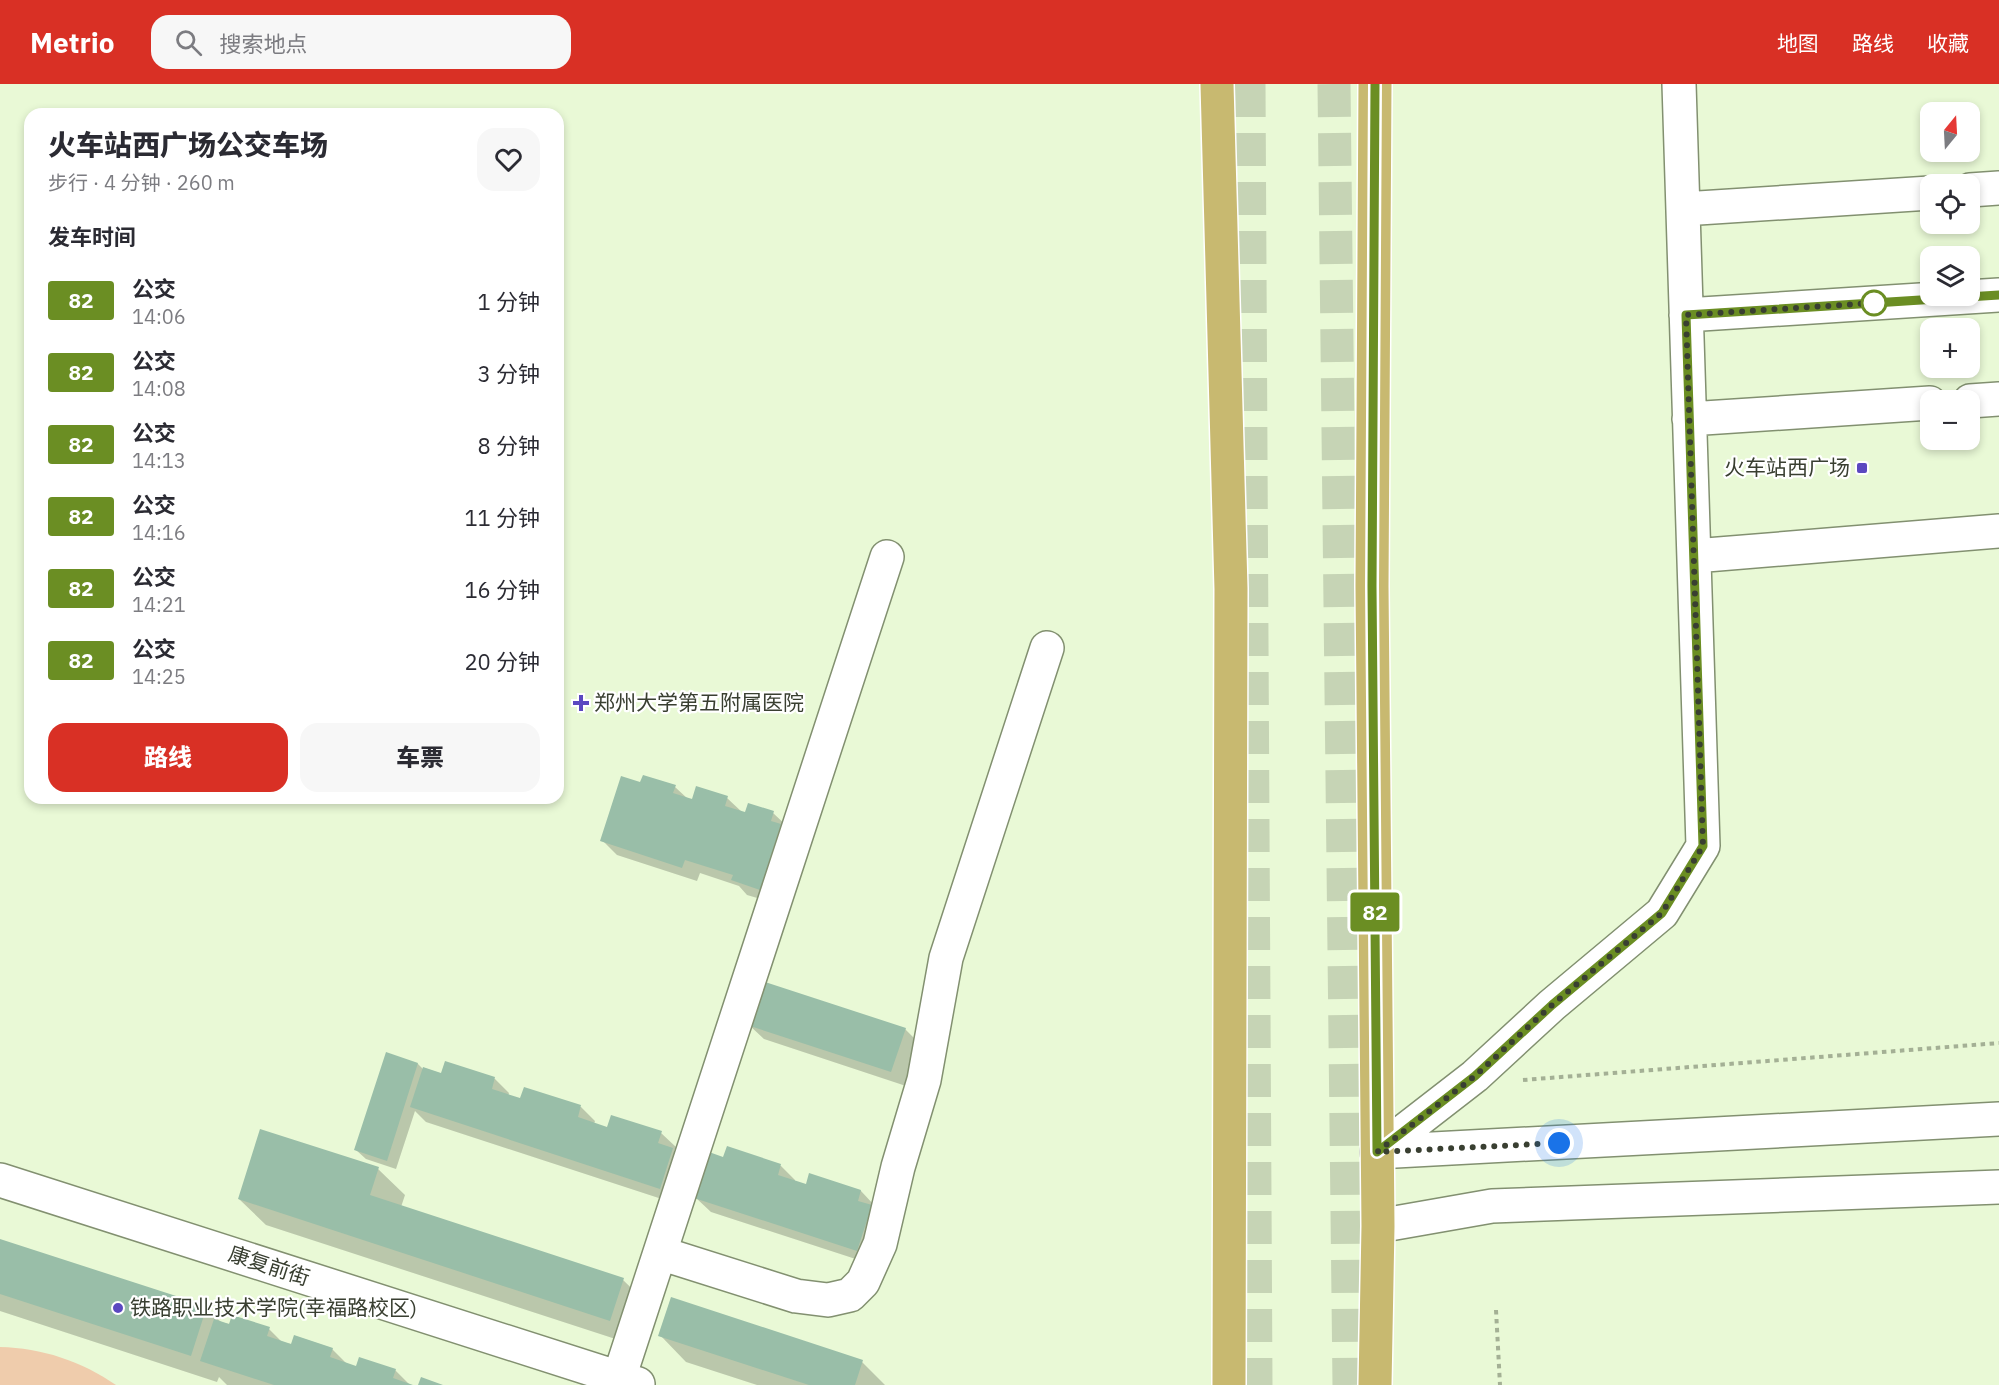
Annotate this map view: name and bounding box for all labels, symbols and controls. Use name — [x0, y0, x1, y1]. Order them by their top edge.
search box — [151, 15, 571, 69]
text: Metrio — [30, 24, 115, 61]
icon: search — [172, 26, 205, 59]
text: 搜索地点 — [220, 29, 308, 58]
text: 地图 — [1777, 29, 1819, 57]
text: 路线 — [1852, 29, 1894, 57]
text: 收藏 — [1927, 29, 1969, 57]
north arrow — [1920, 102, 1980, 162]
map controls — [1920, 102, 1980, 450]
text: 火车站西广场公交车场 — [48, 126, 328, 163]
button: heart — [477, 128, 540, 191]
text: 步行 · 4 分钟 · 260 m — [48, 169, 235, 196]
button: locate — [1920, 174, 1980, 234]
text: 发车时间 — [48, 222, 136, 251]
button: layers — [1920, 246, 1980, 306]
text: 公交 — [132, 274, 176, 303]
text: 82 — [68, 286, 94, 314]
text: 1 分钟 — [478, 287, 540, 316]
unlabelled marker — [1861, 290, 1887, 316]
text: 14:06 — [132, 303, 186, 330]
button: + — [1920, 318, 1980, 378]
text: 公交 — [132, 346, 176, 375]
text: 82 — [68, 358, 94, 386]
text: 3 分钟 — [478, 359, 540, 388]
text: 14:08 — [132, 375, 186, 402]
button: − — [1920, 390, 1980, 450]
text: 公交 — [132, 418, 176, 447]
text: 82 — [68, 430, 94, 458]
text: 8 分钟 — [478, 431, 540, 460]
text: 14:13 — [132, 447, 186, 474]
place label: 火车站西广场 — [1724, 453, 1850, 481]
marker: 火车站西广场 — [1855, 461, 1869, 475]
text: 公交 — [132, 490, 176, 519]
text: 82 — [68, 502, 94, 530]
text: 11 分钟 — [464, 503, 540, 532]
text: 14:16 — [132, 519, 186, 546]
text: 公交 — [132, 562, 176, 591]
text: 82 — [68, 574, 94, 602]
text: 16 分钟 — [464, 575, 540, 604]
text: 14:21 — [132, 591, 186, 618]
text: 公交 — [132, 634, 176, 663]
text: 82 — [68, 646, 94, 674]
text: 20 分钟 — [464, 647, 540, 676]
text: 14:25 — [132, 663, 186, 690]
place label: 郑州大学第五附属医院 — [594, 688, 804, 716]
marker: 郑州大学第五附属医院 — [572, 694, 590, 712]
button: 路线 — [48, 723, 288, 792]
button: 车票 — [300, 723, 540, 792]
line badge: 82 — [1348, 892, 1402, 932]
text: 82 — [1362, 898, 1388, 926]
your location — [1544, 1128, 1574, 1158]
street label: 康复前街 — [225, 1239, 314, 1291]
place label: 铁路职业技术学院(幸福路校区) — [130, 1293, 417, 1321]
marker: 铁路职业技术学院(幸福路校区) — [111, 1301, 125, 1315]

